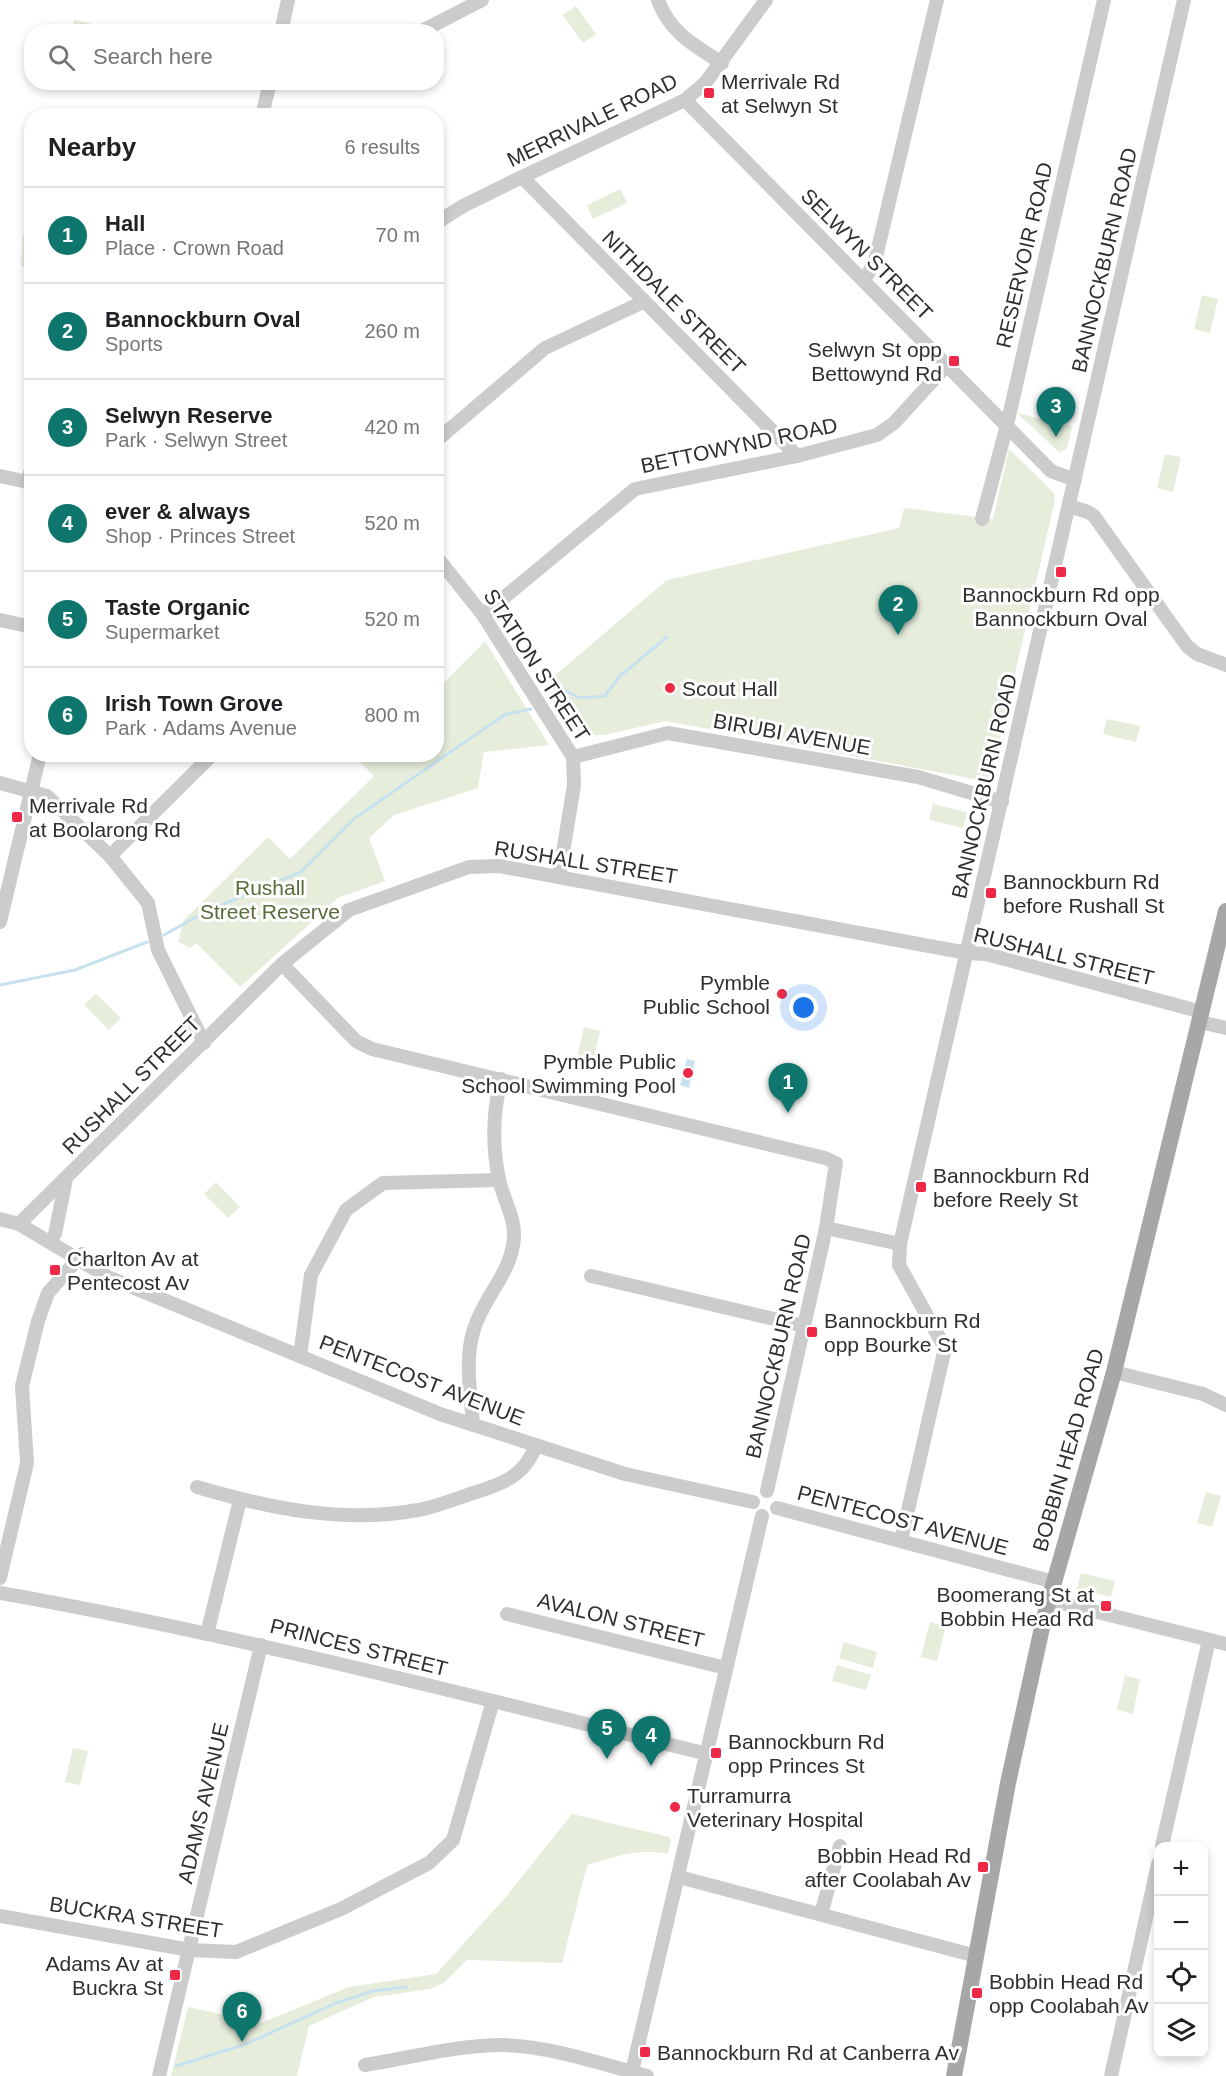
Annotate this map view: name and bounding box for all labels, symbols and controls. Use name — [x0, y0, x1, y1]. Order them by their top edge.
search box — [24, 24, 444, 90]
icon: search — [45, 41, 78, 74]
text: Search here — [93, 44, 213, 69]
street label: MERRIVALE ROAD — [503, 69, 681, 171]
place label: Merrivale Rd at Selwyn St — [721, 70, 840, 117]
marker: Merrivale Rd at Selwyn St — [702, 86, 716, 100]
text: Nearby — [48, 132, 136, 162]
text: 6 results — [344, 136, 420, 158]
street label: BANNOCKBURN ROAD — [1067, 145, 1141, 375]
street label: RESERVOIR ROAD — [991, 160, 1057, 350]
street label: SELWYN STREET — [797, 184, 937, 324]
text: Hall — [105, 211, 145, 236]
text: 1 — [62, 224, 73, 246]
text: 70 m — [376, 224, 420, 246]
street label: NITHDALE STREET — [598, 226, 750, 378]
text: Place · Crown Road — [105, 237, 284, 259]
text: Bannockburn Oval — [105, 307, 301, 332]
text: 2 — [62, 320, 73, 342]
text: 260 m — [364, 320, 420, 342]
text: Sports — [105, 333, 163, 355]
place label: Selwyn St opp Bettowynd Rd — [808, 338, 942, 385]
marker: Selwyn St opp Bettowynd Rd — [947, 354, 961, 368]
pin: 3 — [1036, 388, 1076, 437]
text: Selwyn Reserve — [105, 403, 273, 428]
street label: BETTOWYND ROAD — [639, 413, 839, 477]
text: 3 — [62, 416, 73, 438]
text: 420 m — [364, 416, 420, 438]
text: Park · Selwyn Street — [105, 429, 287, 451]
text: ever & always — [105, 499, 251, 524]
text: 4 — [62, 512, 73, 534]
text: 520 m — [364, 512, 420, 534]
text: Shop · Princes Street — [105, 525, 295, 547]
marker: Bannockburn Rd opp Bannockburn Oval — [1054, 565, 1068, 579]
place label: Bannockburn Rd opp Bannockburn Oval — [962, 583, 1160, 630]
street label: STATION STREET — [479, 585, 595, 745]
pin: 2 — [878, 586, 918, 635]
text: Taste Organic — [105, 595, 250, 620]
text: 5 — [62, 608, 73, 630]
text: 520 m — [364, 608, 420, 630]
text: Supermarket — [105, 621, 220, 643]
street label: BANNOCKBURN ROAD — [947, 671, 1021, 901]
place label: Scout Hall — [682, 677, 778, 700]
marker: Scout Hall — [663, 681, 677, 695]
text: Irish Town Grove — [105, 691, 283, 716]
text: 6 — [62, 704, 73, 726]
text: 800 m — [364, 704, 420, 726]
street label: BIRUBI AVENUE — [711, 709, 873, 759]
text: Park · Adams Avenue — [105, 717, 297, 739]
place label: Merrivale Rd at Boolarong Rd — [29, 794, 181, 841]
marker: Merrivale Rd at Boolarong Rd — [10, 810, 24, 824]
street label: RUSHALL STREET — [493, 836, 679, 888]
place label: Bannockburn Rd before Rushall St — [1003, 870, 1164, 917]
park label: Rushall Street Reserve — [200, 876, 340, 923]
marker: Bannockburn Rd before Rushall St — [984, 886, 998, 900]
street label: RUSHALL STREET — [972, 922, 1157, 990]
place label: Pymble Public School — [643, 971, 770, 1018]
marker: Pymble Public School — [775, 987, 789, 1001]
your location — [789, 993, 818, 1022]
street label: RUSHALL STREET — [58, 1011, 205, 1158]
place label: Pymble Public School Swimming Pool — [461, 1050, 676, 1097]
pin: 1 — [768, 1064, 808, 1113]
marker: Pymble Public School Swimming Pool — [681, 1066, 695, 1080]
place label: Bannockburn Rd before Reely St — [933, 1164, 1089, 1211]
marker: Bannockburn Rd before Reely St — [914, 1180, 928, 1194]
street label: BANNOCKBURN ROAD — [741, 1231, 815, 1461]
place label: Charlton Av at Pentecost Av — [67, 1247, 199, 1294]
marker: Charlton Av at Pentecost Av — [48, 1263, 62, 1277]
place label: Bannockburn Rd opp Bourke St — [824, 1309, 980, 1356]
marker: Bannockburn Rd opp Bourke St — [805, 1325, 819, 1339]
street label: PENTECOST AVENUE — [316, 1330, 528, 1430]
street label: BOBBIN HEAD ROAD — [1028, 1346, 1108, 1554]
street label: PENTECOST AVENUE — [795, 1481, 1011, 1559]
place label: Boomerang St at Bobbin Head Rd — [936, 1583, 1094, 1630]
street label: AVALON STREET — [535, 1588, 707, 1652]
marker: Boomerang St at Bobbin Head Rd — [1099, 1599, 1113, 1613]
street label: PRINCES STREET — [268, 1614, 450, 1680]
pin: 5 — [588, 1710, 626, 1759]
pin: 4 — [632, 1716, 670, 1766]
street label: ADAMS AVENUE — [173, 1720, 233, 1886]
place label: Bannockburn Rd opp Princes St — [728, 1730, 884, 1777]
marker: Bannockburn Rd opp Princes St — [709, 1746, 723, 1760]
place label: Turramurra Veterinary Hospital — [687, 1784, 863, 1831]
marker: Turramurra Veterinary Hospital — [668, 1800, 682, 1814]
map controls — [1154, 1842, 1208, 2058]
button: + — [1154, 1842, 1208, 1896]
place label: Bobbin Head Rd after Coolabah Av — [804, 1844, 971, 1891]
marker: Bobbin Head Rd after Coolabah Av — [976, 1860, 990, 1874]
street label: BUCKRA STREET — [48, 1892, 224, 1942]
button: − — [1154, 1896, 1208, 1950]
button: locate — [1154, 1950, 1208, 2004]
place label: Adams Av at Buckra St — [45, 1952, 163, 1999]
marker: Adams Av at Buckra St — [168, 1968, 182, 1982]
place label: Bobbin Head Rd opp Coolabah Av — [989, 1970, 1149, 2017]
marker: Bobbin Head Rd opp Coolabah Av — [970, 1986, 984, 2000]
pin: 6 — [222, 1992, 262, 2042]
button: layers — [1154, 2004, 1208, 2058]
place label: Bannockburn Rd at Canberra Av — [657, 2041, 959, 2064]
marker: Bannockburn Rd at Canberra Av — [638, 2045, 652, 2059]

